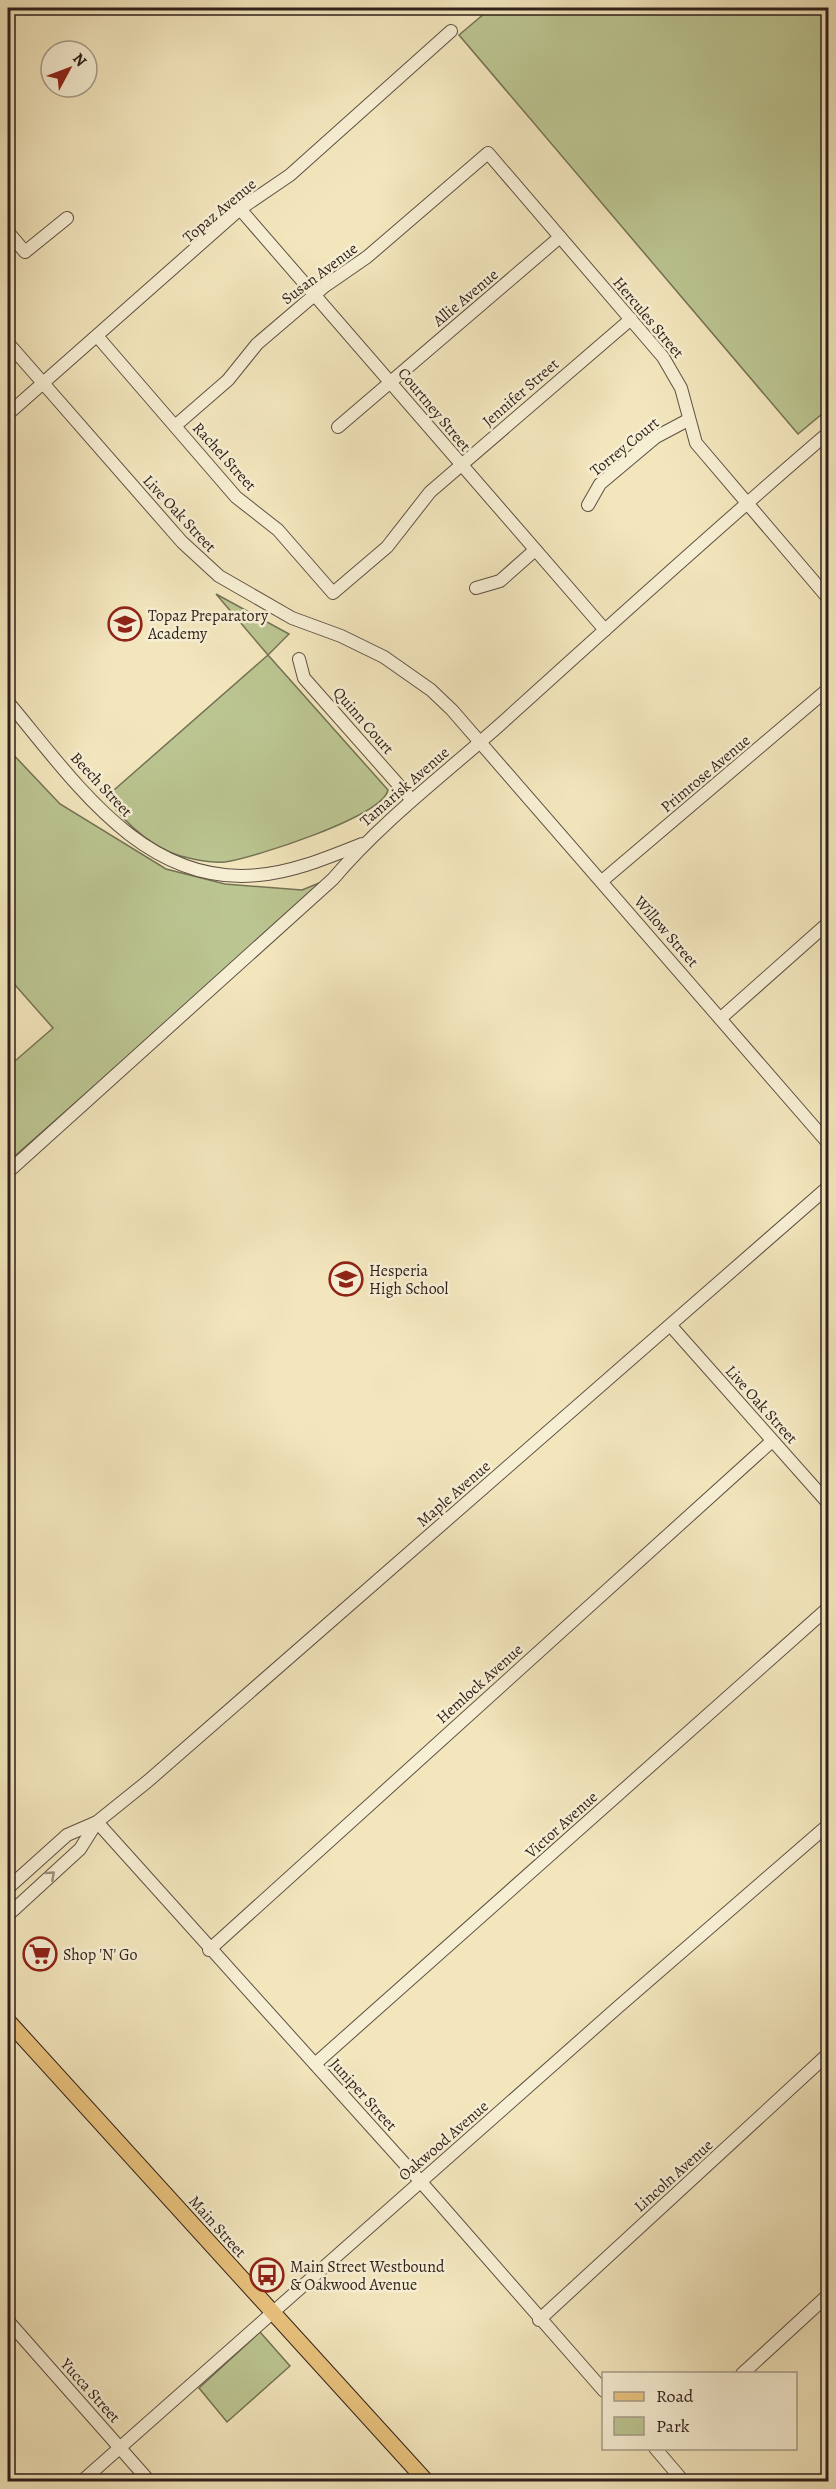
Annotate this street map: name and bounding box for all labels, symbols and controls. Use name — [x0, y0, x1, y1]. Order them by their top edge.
north arrow — [39, 39, 99, 99]
text: N — [67, 48, 92, 72]
street label: Topaz Avenue — [178, 173, 261, 248]
street label: Susan Avenue — [277, 238, 362, 310]
street label: Allie Avenue — [427, 264, 503, 332]
street label: Hercules Street — [608, 272, 689, 363]
street label: Jennifer Street — [478, 353, 564, 432]
street label: Courtney Street — [393, 363, 476, 456]
street label: Torrey Court — [585, 412, 664, 481]
street label: Rachel Street — [187, 417, 261, 496]
street label: Live Oak Street — [138, 470, 221, 557]
place label: Topaz Preparatory Academy — [147, 605, 269, 645]
school or university icon: Topaz Preparatory Academy — [107, 606, 143, 642]
street label: Quinn Court — [328, 682, 399, 759]
street label: Primrose Avenue — [656, 730, 755, 818]
street label: Tamarisk Avenue — [355, 742, 454, 832]
street label: Beech Street — [65, 747, 137, 822]
street label: Willow Street — [628, 890, 703, 972]
place label: Hesperia High School — [369, 1260, 449, 1300]
school or university icon: Hesperia High School — [328, 1261, 364, 1297]
street label: Live Oak Street — [720, 1361, 802, 1449]
street label: Maple Avenue — [412, 1456, 495, 1532]
street label: Hemlock Avenue — [432, 1639, 528, 1729]
street label: Victor Avenue — [520, 1786, 603, 1864]
one-way arrow — [44, 1871, 55, 1882]
supermarket icon: Shop 'N' Go — [22, 1936, 58, 1972]
place label: Shop 'N' Go — [63, 1944, 137, 1966]
street label: Juniper Street — [325, 2054, 402, 2136]
street label: Oakwood Avenue — [394, 2095, 493, 2186]
street label: Lincoln Avenue — [629, 2134, 718, 2217]
street label: Main Street — [183, 2191, 251, 2263]
place label: Main Street Westbound & Oakwood Avenue — [290, 2256, 445, 2296]
bus stop icon: Main Street Westbound & Oakwood Avenue — [249, 2257, 285, 2293]
street label: Yucca Street — [55, 2353, 125, 2428]
legend — [602, 2372, 797, 2450]
text: Road — [656, 2384, 694, 2408]
text: Park — [656, 2414, 690, 2438]

